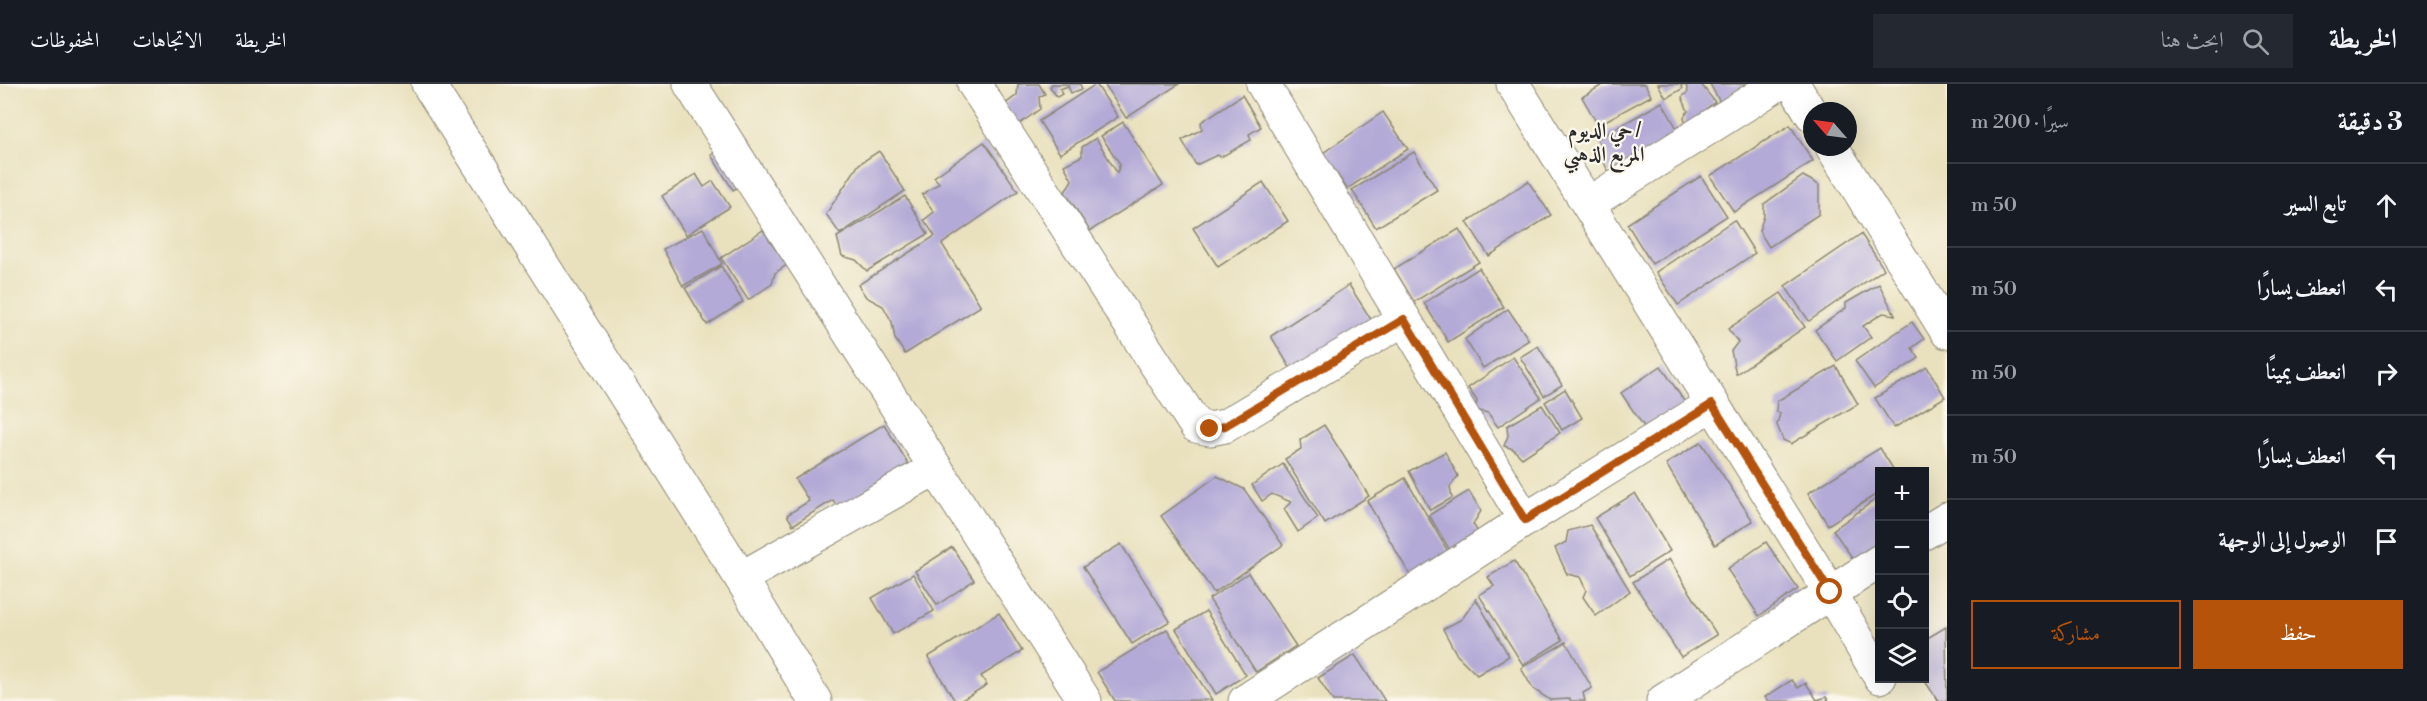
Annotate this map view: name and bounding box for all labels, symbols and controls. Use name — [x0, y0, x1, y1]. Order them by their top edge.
search box — [1873, 14, 2293, 68]
text: الخريطة — [2329, 22, 2397, 57]
icon: search — [2239, 25, 2272, 58]
text: ابحث هنا — [2161, 27, 2224, 54]
text: المحفوظات — [30, 28, 99, 54]
text: الاتجاهات — [132, 28, 202, 54]
text: الخريطة — [235, 28, 286, 54]
north arrow — [1803, 102, 1857, 156]
text: 3 دقيقة — [2338, 106, 2403, 138]
text: سيرًا · 200 m — [1971, 110, 2069, 135]
district label: حي الديوم / المربع الذهبي — [1563, 118, 1645, 174]
icon: ahead — [2370, 189, 2403, 222]
text: تابع السير — [2285, 191, 2346, 218]
text: 50 m — [1971, 193, 2017, 218]
icon: left — [2370, 273, 2403, 306]
text: انعطف يسارًا — [2257, 275, 2346, 302]
text: 50 m — [1971, 277, 2017, 302]
icon: right — [2370, 357, 2403, 390]
text: انعطف يمينًا — [2266, 359, 2346, 386]
text: 50 m — [1971, 361, 2017, 386]
route end — [1196, 415, 1222, 441]
icon: left — [2370, 441, 2403, 474]
text: انعطف يسارًا — [2257, 443, 2346, 470]
text: 50 m — [1971, 445, 2017, 470]
map controls — [1875, 467, 1929, 683]
button: + — [1875, 467, 1929, 521]
button: − — [1875, 521, 1929, 575]
icon: arrive — [2370, 525, 2403, 558]
text: الوصول إلى الوجهة — [2218, 527, 2346, 554]
button: locate — [1875, 575, 1929, 629]
route start — [1816, 578, 1842, 604]
button: مشاركة — [1971, 600, 2181, 669]
button: حفظ — [2193, 600, 2403, 669]
button: layers — [1875, 629, 1929, 683]

